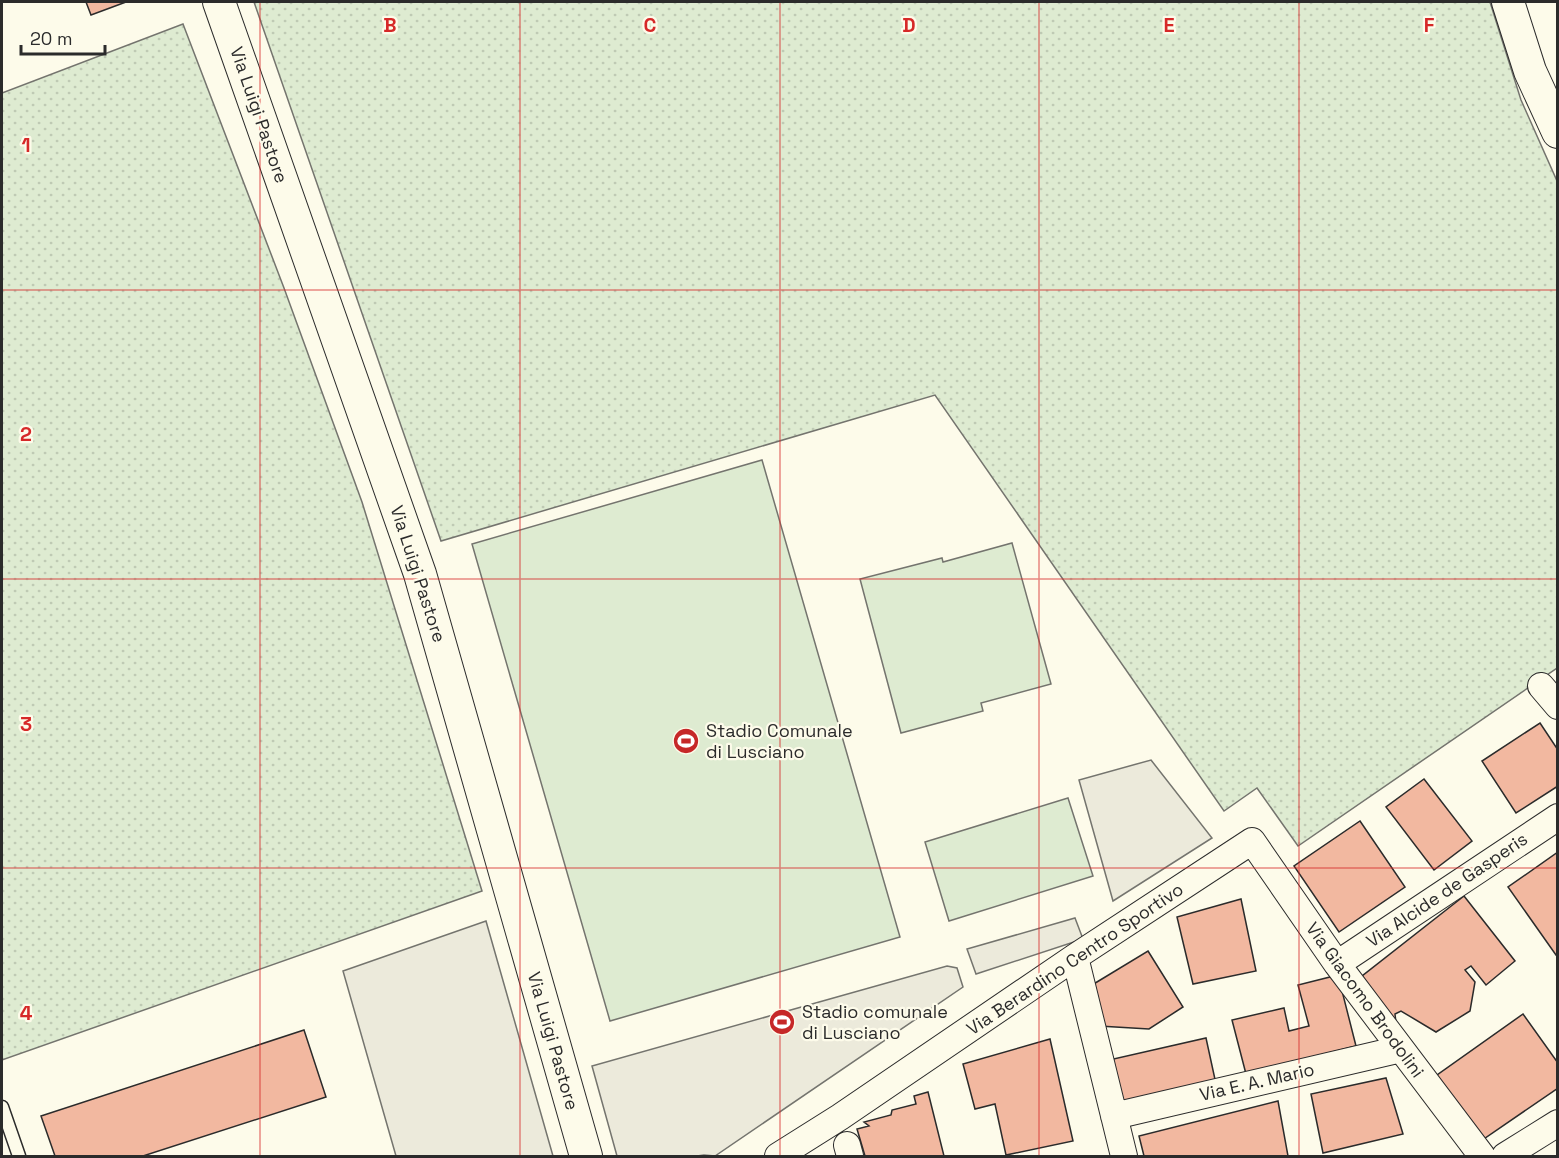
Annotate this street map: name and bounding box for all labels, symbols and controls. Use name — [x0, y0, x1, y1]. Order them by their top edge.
text: B — [383, 12, 397, 38]
text: C — [644, 12, 657, 38]
text: D — [902, 12, 916, 38]
text: E — [1163, 12, 1175, 38]
text: F — [1424, 12, 1435, 38]
scale bar — [21, 18, 105, 56]
text: 20 m — [30, 27, 73, 50]
street label: Via Luigi Pastore — [225, 44, 294, 186]
text: 1 — [21, 132, 31, 158]
text: 2 — [20, 421, 32, 447]
street label: Via Luigi Pastore — [385, 502, 451, 645]
text: 3 — [20, 711, 32, 737]
place label: Stadio Comunale di Lusciano — [706, 719, 853, 763]
sports icon: Stadio Comunale di Lusciano — [671, 726, 701, 756]
street label: Via Alcide de Gasperis — [1362, 827, 1532, 952]
street label: Via Berardino Centro Sportivo — [962, 877, 1187, 1040]
street label: Via Giacomo Brodolini — [1301, 917, 1430, 1082]
street label: Via Luigi Pastore — [523, 969, 584, 1113]
text: 4 — [20, 1000, 33, 1026]
place label: Stadio comunale di Lusciano — [802, 1000, 948, 1044]
sports icon: Stadio comunale di Lusciano — [767, 1007, 797, 1037]
street label: Via E. A. Mario — [1197, 1057, 1317, 1106]

